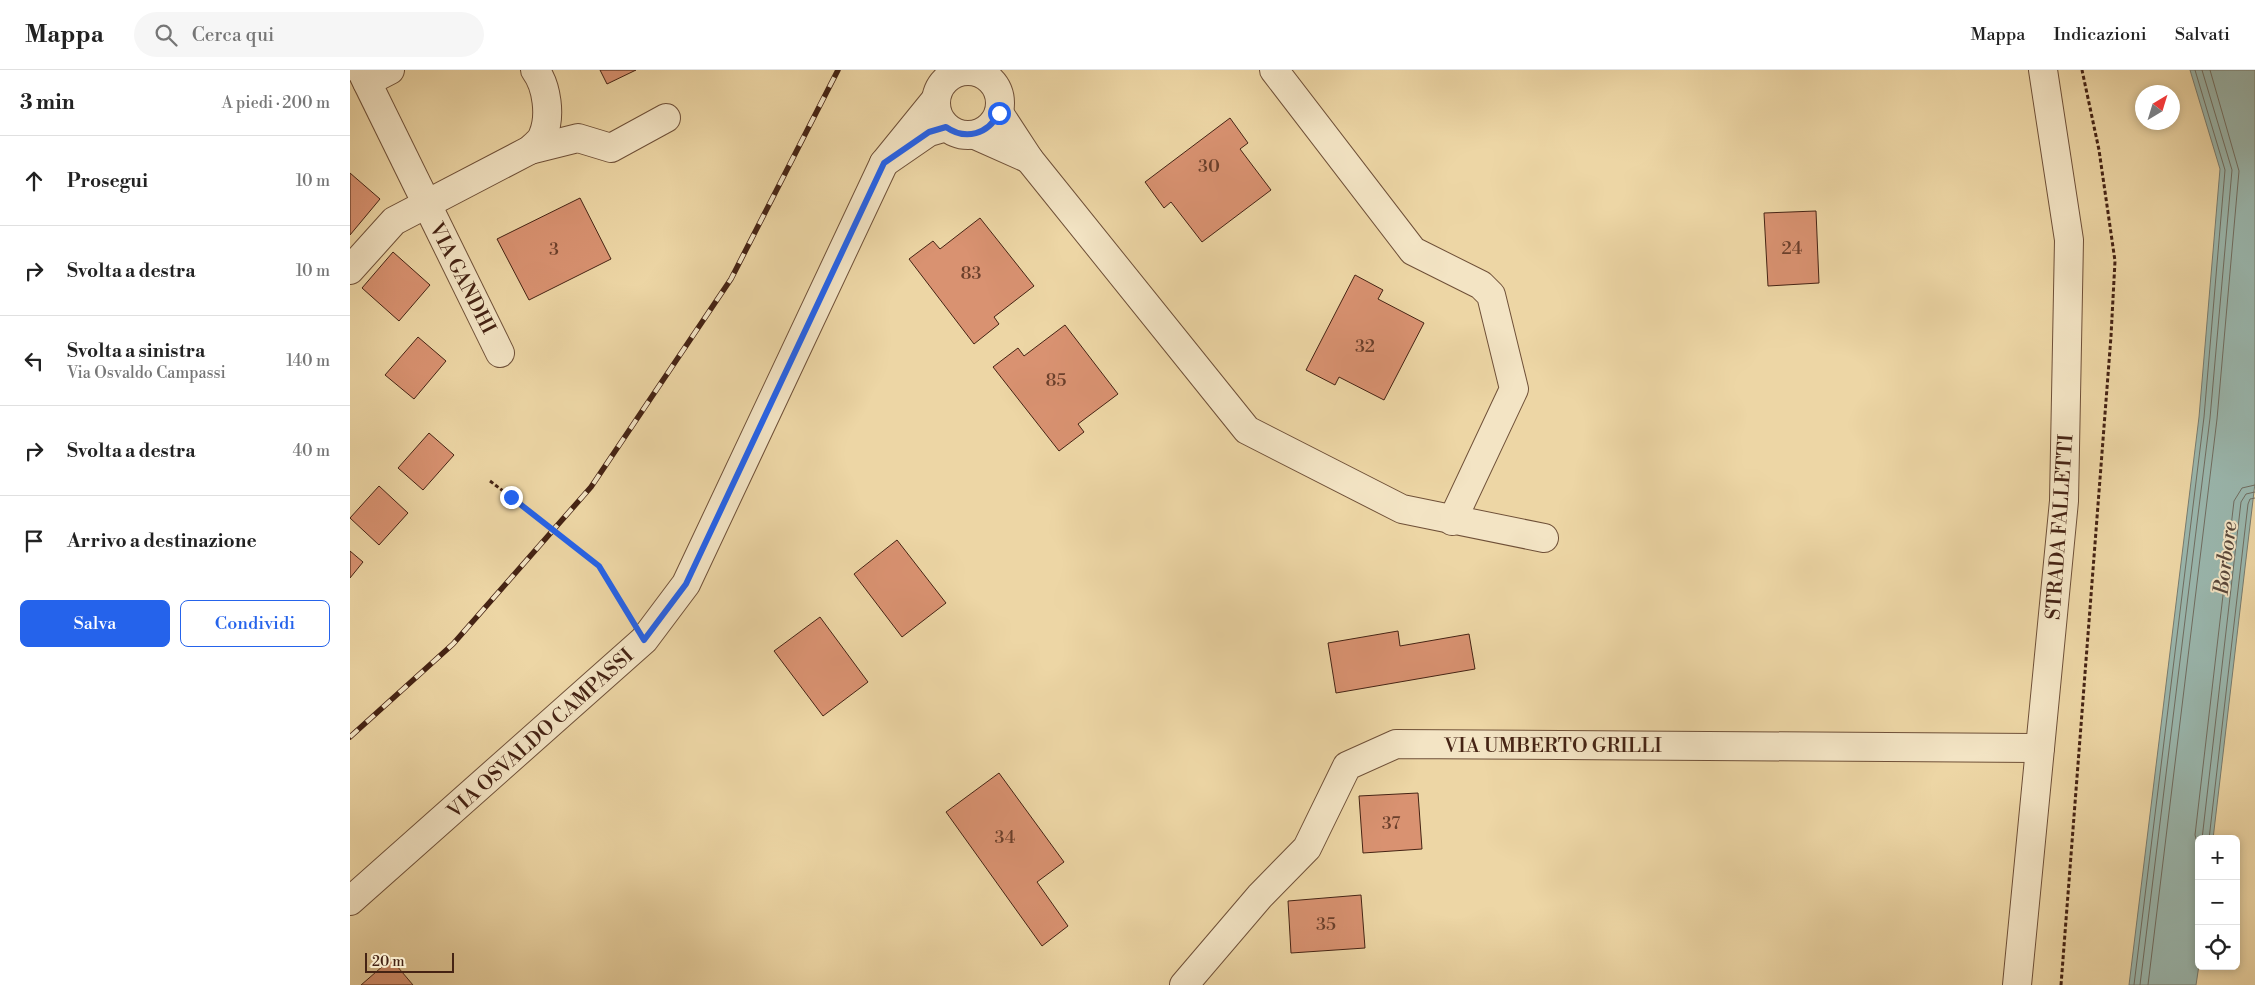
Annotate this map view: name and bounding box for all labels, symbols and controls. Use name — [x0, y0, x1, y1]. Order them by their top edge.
search box — [134, 12, 484, 57]
text: Mappa — [25, 20, 104, 50]
icon: search — [152, 21, 180, 49]
text: Cerca qui — [192, 23, 274, 47]
text: Mappa — [1971, 23, 2025, 46]
text: Indicazioni — [2053, 23, 2147, 46]
text: Salvati — [2175, 23, 2230, 46]
north arrow — [2135, 85, 2180, 130]
text: 3 min — [20, 90, 75, 116]
text: A piedi · 200 m — [222, 93, 330, 113]
route start — [988, 102, 1011, 125]
house number: 30 — [1198, 155, 1220, 178]
icon: ahead — [20, 167, 48, 195]
text: Prosegui — [67, 169, 148, 193]
text: 10 m — [296, 171, 330, 191]
street label: VIA GANDHI — [423, 218, 501, 339]
house number: 24 — [1781, 237, 1803, 260]
house number: 3 — [549, 238, 559, 261]
icon: right — [20, 257, 48, 285]
text: Svolta a destra — [67, 259, 195, 283]
text: 10 m — [296, 261, 330, 281]
house number: 83 — [961, 262, 982, 285]
house number: 32 — [1355, 335, 1375, 358]
text: Svolta a sinistra — [67, 339, 205, 363]
icon: left — [20, 347, 48, 375]
text: 140 m — [286, 351, 330, 371]
text: Via Osvaldo Campassi — [67, 363, 226, 383]
house number: 85 — [1046, 369, 1067, 392]
street label: STRADA FALLETTI — [2042, 433, 2079, 621]
icon: right — [20, 437, 48, 465]
text: Svolta a destra — [67, 439, 195, 463]
text: 40 m — [293, 441, 330, 461]
route end — [500, 486, 523, 509]
water label: Borbore — [2208, 520, 2243, 597]
icon: arrive — [20, 527, 48, 555]
text: Arrivo a destinazione — [67, 529, 257, 553]
button: Salva — [20, 600, 170, 647]
button: Condividi — [180, 600, 330, 647]
street label: VIA OSVALDO CAMPASSI — [442, 644, 640, 825]
street label: VIA UMBERTO GRILLI — [1443, 734, 1662, 759]
house number: 37 — [1382, 812, 1400, 835]
house number: 34 — [995, 826, 1016, 849]
map controls — [2195, 835, 2240, 970]
button: + — [2195, 835, 2240, 880]
button: − — [2195, 880, 2240, 925]
house number: 35 — [1316, 913, 1336, 936]
button: locate — [2195, 925, 2240, 970]
scale bar — [365, 950, 454, 973]
text: 20 m — [372, 953, 404, 971]

